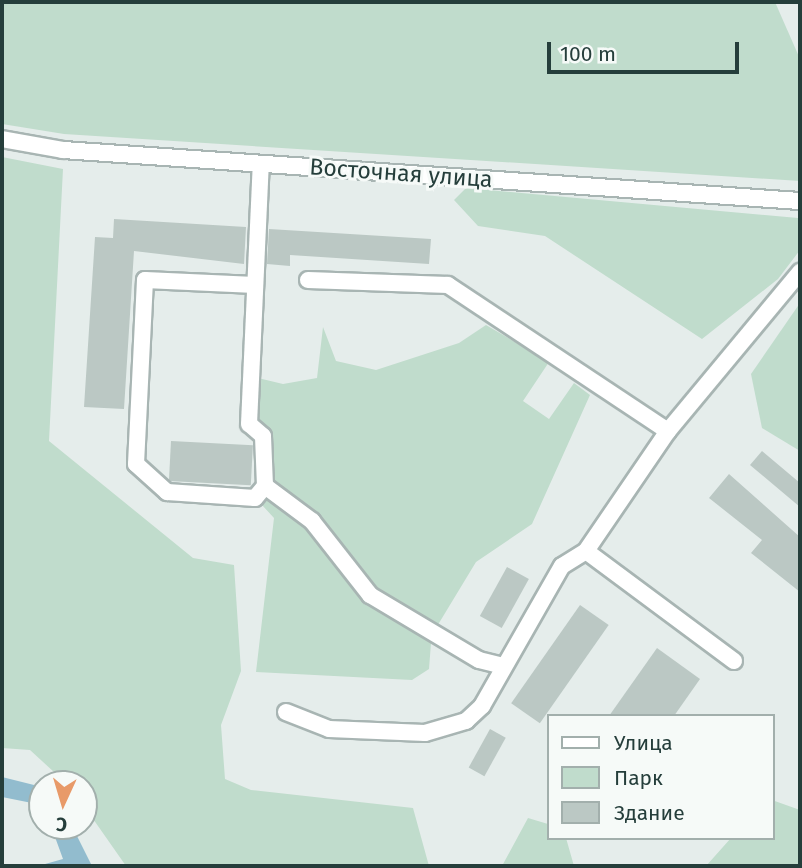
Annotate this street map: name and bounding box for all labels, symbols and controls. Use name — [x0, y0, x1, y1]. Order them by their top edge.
scale bar — [550, 28, 742, 72]
text: 100 m — [560, 41, 616, 67]
street label: Восточная улица — [309, 153, 493, 193]
legend — [546, 714, 774, 840]
text: Улица — [614, 730, 673, 756]
text: Парк — [614, 765, 663, 791]
north arrow — [28, 770, 98, 840]
text: Здание — [614, 800, 685, 826]
text: С — [55, 813, 68, 836]

